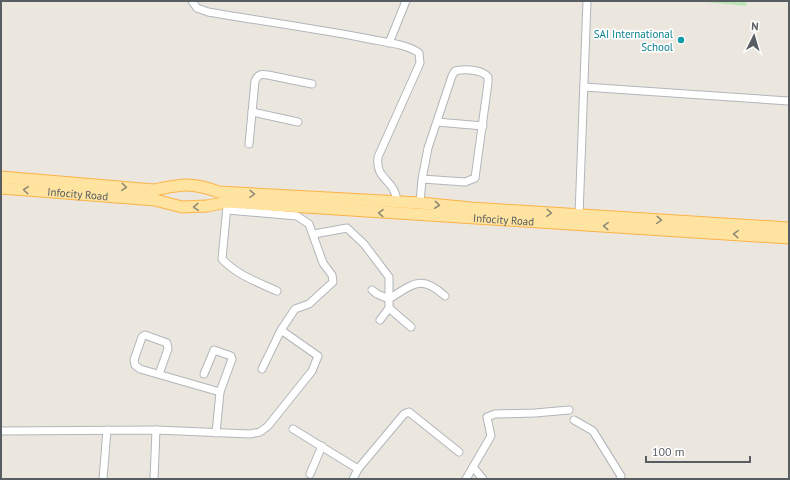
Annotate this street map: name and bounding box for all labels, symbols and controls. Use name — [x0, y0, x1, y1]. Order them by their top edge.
north arrow — [734, 16, 774, 56]
text: N — [751, 19, 759, 33]
place label: SAI International School — [594, 27, 674, 54]
marker: SAI International School — [676, 35, 686, 45]
one-way arrow — [121, 183, 127, 192]
street label: Infocity Road — [47, 185, 109, 203]
one-way arrow — [22, 186, 29, 195]
one-way arrow — [249, 190, 255, 199]
one-way arrow — [434, 200, 440, 209]
one-way arrow — [193, 202, 199, 211]
one-way arrow — [378, 209, 384, 217]
one-way arrow — [546, 209, 552, 218]
street label: Infocity Road — [473, 211, 535, 229]
one-way arrow — [656, 216, 662, 224]
one-way arrow — [603, 221, 609, 230]
one-way arrow — [733, 230, 739, 239]
scale bar — [646, 438, 750, 464]
text: 100 m — [652, 444, 685, 459]

